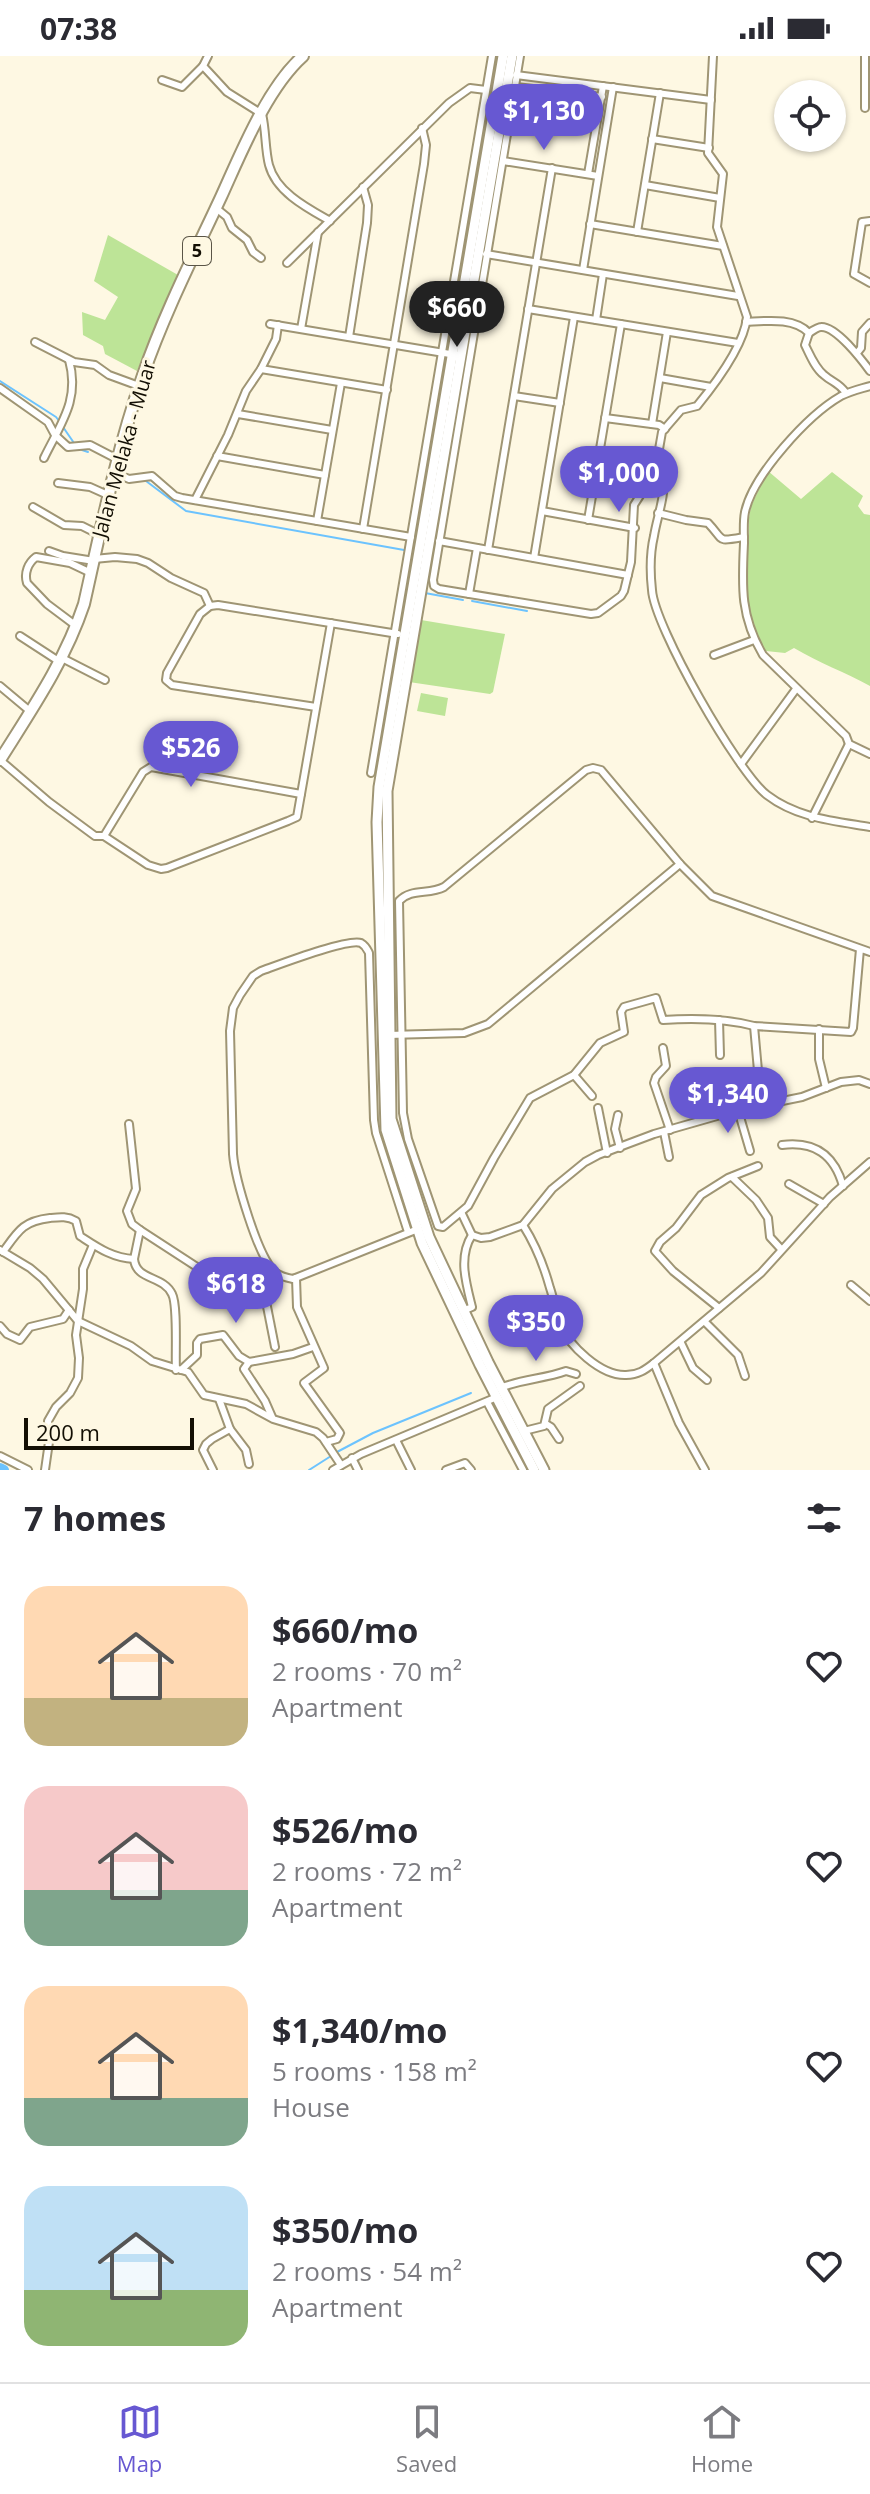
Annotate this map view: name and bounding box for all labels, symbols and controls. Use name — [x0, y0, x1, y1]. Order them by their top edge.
text: 07:38 — [40, 8, 117, 49]
map controls — [774, 80, 846, 152]
button: locate — [774, 80, 846, 152]
pin: $1,130 — [479, 84, 609, 152]
text: $1,130 — [503, 92, 585, 128]
road number: 5 — [183, 237, 211, 265]
pin: $660 — [410, 281, 504, 349]
text: $660 — [427, 289, 487, 325]
street label: Jalan Melaka - Muar — [85, 357, 162, 543]
pin: $1,000 — [554, 446, 684, 514]
text: $1,000 — [578, 454, 660, 490]
pin: $526 — [144, 721, 238, 789]
text: $526 — [161, 729, 221, 765]
pin: $1,340 — [663, 1067, 793, 1135]
text: $1,340 — [687, 1075, 769, 1111]
pin: $618 — [189, 1257, 283, 1325]
text: $618 — [206, 1265, 266, 1301]
pin: $350 — [489, 1295, 583, 1363]
text: $350 — [506, 1303, 566, 1339]
scale bar — [24, 1414, 194, 1450]
text: 200 m — [36, 1417, 100, 1447]
text: 7 homes — [24, 1495, 166, 1541]
icon: filters — [802, 1496, 846, 1540]
text: $660/mo — [272, 1607, 418, 1653]
icon: home — [88, 1618, 184, 1714]
icon: heart — [802, 1644, 846, 1688]
text: 2 rooms · 70 m² — [272, 1653, 462, 1689]
text: Apartment — [272, 1689, 403, 1725]
text: $526/mo — [272, 1807, 418, 1853]
icon: home — [88, 1818, 184, 1914]
icon: heart — [802, 1844, 846, 1888]
text: 2 rooms · 72 m² — [272, 1853, 462, 1889]
text: Apartment — [272, 1889, 403, 1925]
text: $1,340/mo — [272, 2007, 447, 2053]
icon: home — [88, 2018, 184, 2114]
icon: heart — [802, 2044, 846, 2088]
text: 5 rooms · 158 m² — [272, 2053, 477, 2089]
text: House — [272, 2089, 350, 2125]
text: $350/mo — [272, 2207, 418, 2253]
icon: home — [88, 2218, 184, 2314]
icon: heart — [802, 2244, 846, 2288]
text: 2 rooms · 54 m² — [272, 2253, 462, 2289]
text: Apartment — [272, 2289, 403, 2325]
tab: Map — [117, 2400, 162, 2478]
tab: Saved — [396, 2400, 457, 2478]
tab: Home — [691, 2400, 753, 2478]

